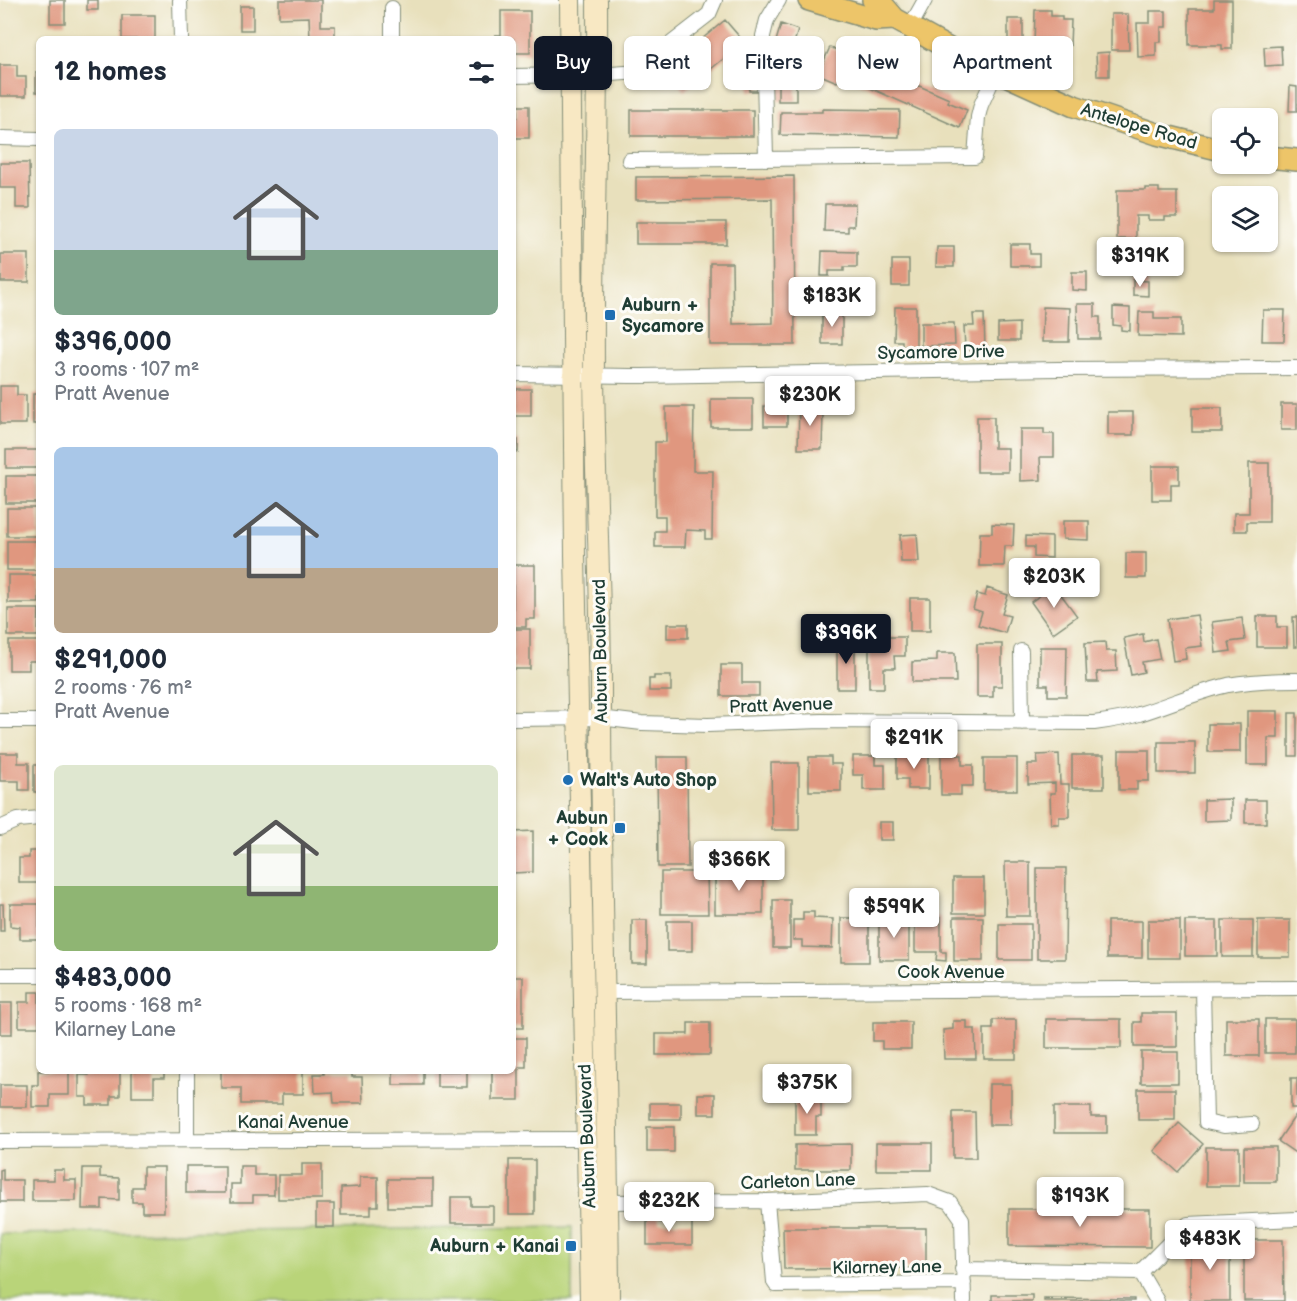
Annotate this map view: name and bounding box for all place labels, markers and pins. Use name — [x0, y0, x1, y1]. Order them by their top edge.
pin: $319K — [1098, 237, 1182, 288]
pin: $183K — [790, 277, 874, 328]
place label: Auburn + Sycamore — [621, 295, 704, 337]
marker: Auburn + Sycamore — [603, 308, 617, 322]
pin: $230K — [768, 376, 852, 427]
pin: $203K — [1012, 558, 1096, 609]
pin: $396K — [804, 614, 888, 665]
pin: $291K — [872, 719, 956, 770]
place label: Walt's Auto Shop — [580, 770, 717, 791]
marker: Walt's Auto Shop — [561, 773, 575, 787]
place label: Aubun + Cook — [547, 808, 609, 850]
marker: Aubun + Cook — [613, 821, 627, 835]
pin: $366K — [697, 841, 781, 892]
pin: $599K — [852, 888, 936, 939]
pin: $375K — [765, 1064, 849, 1115]
pin: $193K — [1038, 1177, 1122, 1228]
pin: $232K — [627, 1182, 711, 1233]
pin: $483K — [1168, 1220, 1252, 1271]
place label: Auburn + Kanai — [429, 1236, 559, 1257]
marker: Auburn + Kanai — [564, 1239, 578, 1253]

